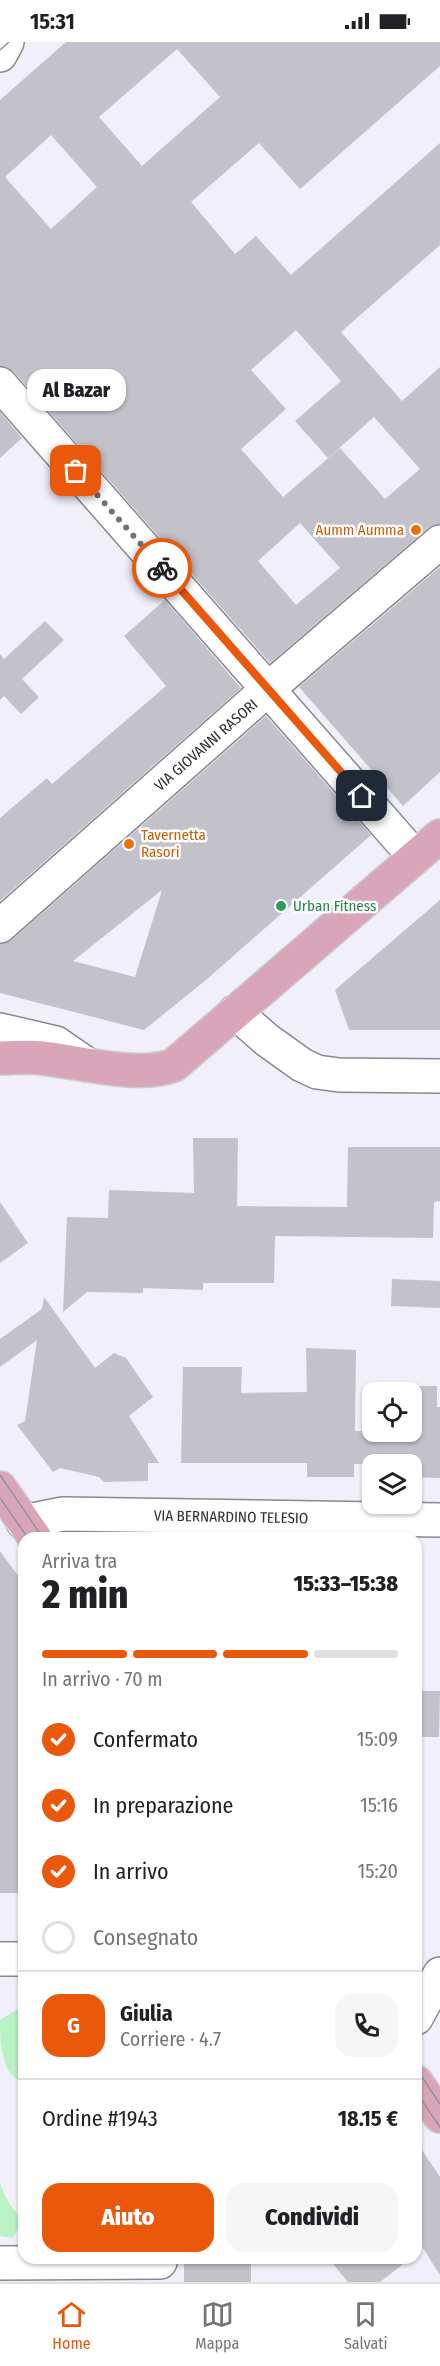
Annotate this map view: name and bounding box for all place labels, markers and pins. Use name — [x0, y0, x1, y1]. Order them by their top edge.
callout: Al Bazar — [26, 369, 125, 411]
pin — [50, 445, 101, 496]
place label: Aumm Aumma — [316, 521, 404, 539]
marker: Aumm Aumma — [409, 523, 423, 537]
pin — [336, 770, 387, 821]
place label: Tavernetta Rasori — [141, 826, 206, 861]
marker: Tavernetta Rasori — [122, 837, 136, 851]
place label: Urban Fitness — [293, 897, 376, 915]
marker: Urban Fitness — [274, 899, 288, 913]

